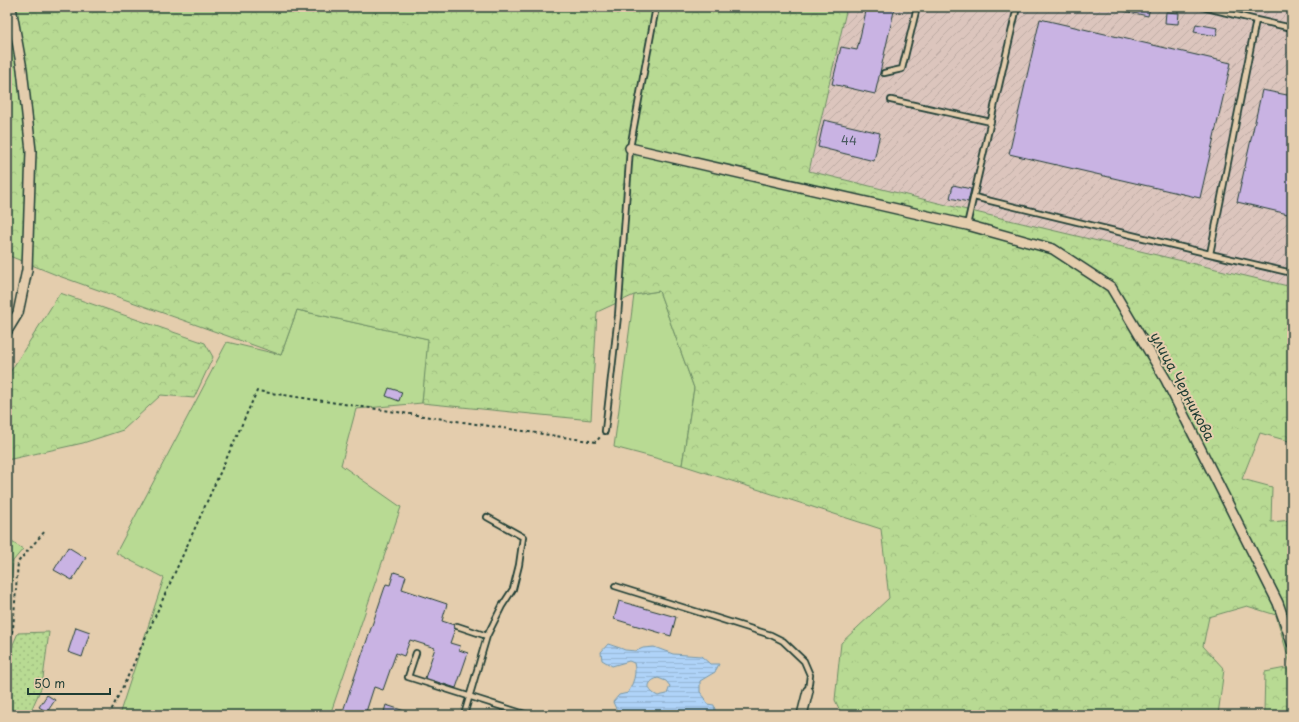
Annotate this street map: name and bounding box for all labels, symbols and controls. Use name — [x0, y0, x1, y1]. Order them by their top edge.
house number: 44 — [841, 131, 857, 149]
street label: улица Черникова — [1145, 328, 1221, 444]
scale bar — [28, 670, 110, 696]
text: 50 m — [34, 674, 65, 692]

